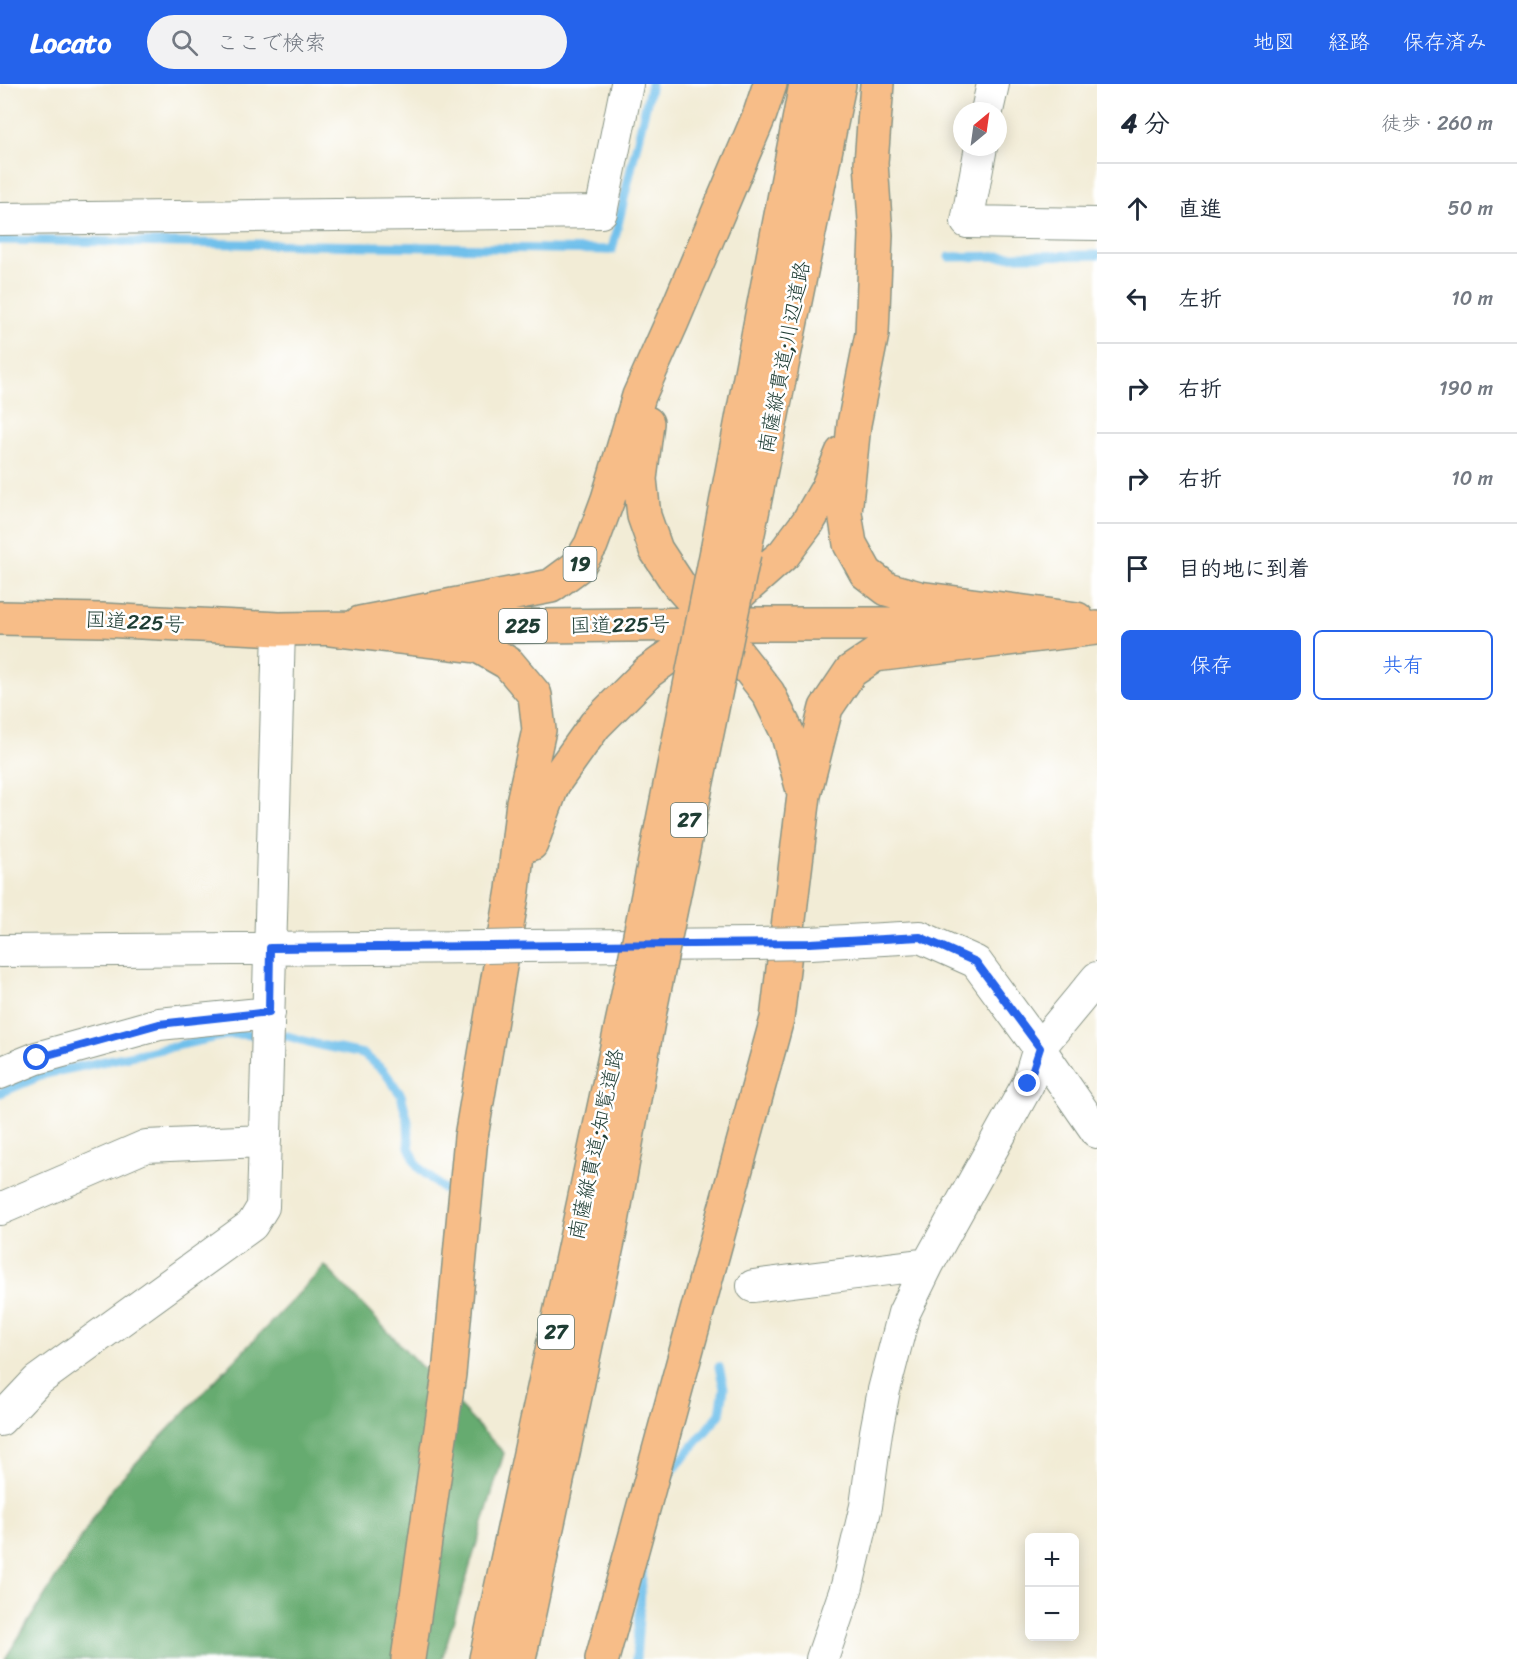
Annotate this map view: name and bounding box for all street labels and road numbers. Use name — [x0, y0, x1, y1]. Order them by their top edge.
street label: 南薩縦貫道;川辺道路 — [747, 257, 821, 457]
road number: 19 — [564, 547, 596, 581]
street label: 国道225号 — [84, 600, 186, 644]
street label: 国道225号 — [570, 605, 670, 645]
road number: 225 — [499, 609, 547, 643]
road number: 27 — [671, 803, 707, 837]
street label: 南薩縦貫道;知覧道路 — [557, 1045, 635, 1243]
road number: 27 — [538, 1315, 574, 1349]

